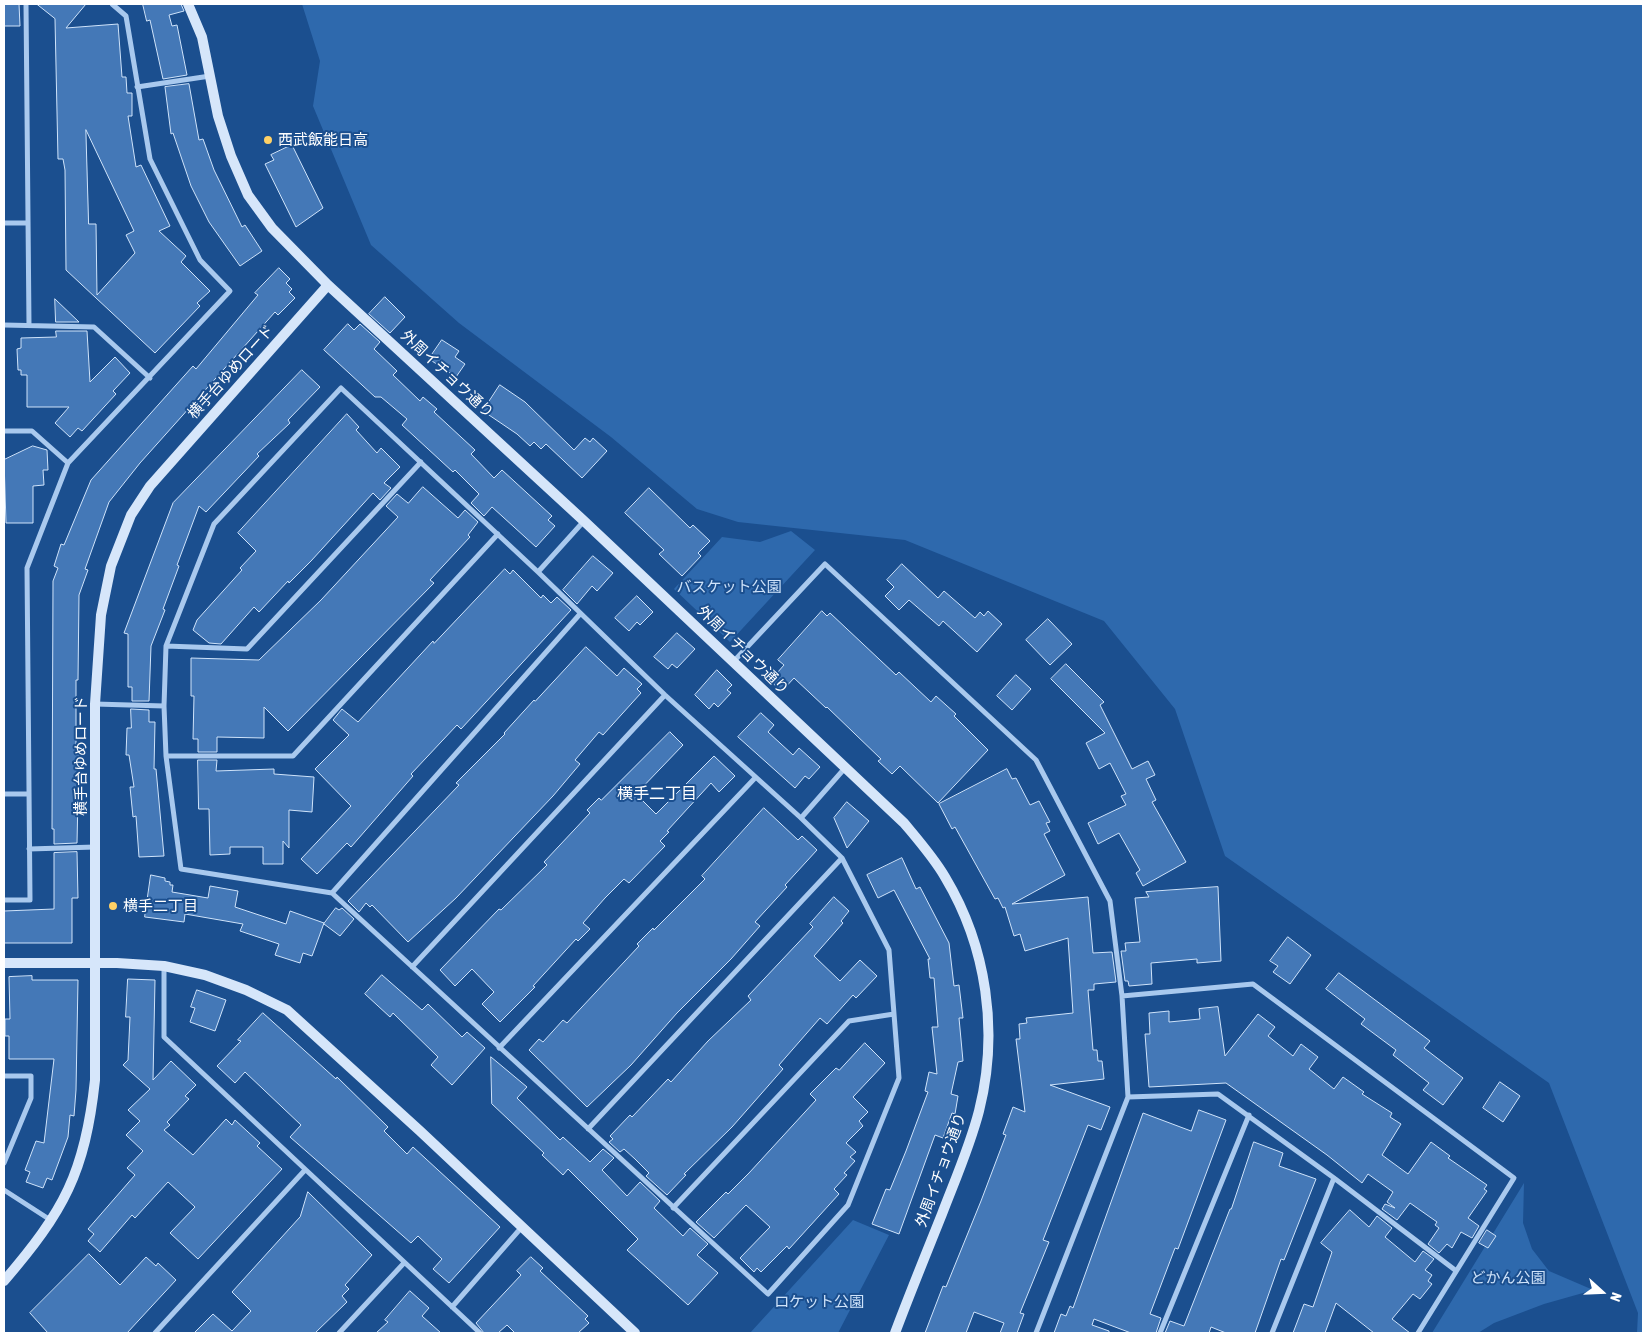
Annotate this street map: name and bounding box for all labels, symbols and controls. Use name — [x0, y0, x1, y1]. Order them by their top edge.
place label: 西武飯能日高 — [278, 131, 368, 149]
marker: 西武飯能日高 — [262, 134, 274, 146]
street label: 横手台ゆめロード — [184, 321, 278, 423]
street label: 外周イチョウ通り — [397, 326, 497, 422]
park label: バスケット公園 — [677, 578, 781, 596]
street label: 外周イチョウ通り — [694, 602, 792, 698]
street label: 横手台ゆめロード — [72, 696, 90, 816]
district label: 横手二丁目 — [617, 784, 697, 804]
place label: 横手二丁目 — [123, 897, 198, 915]
marker: 横手二丁目 — [107, 900, 119, 912]
street label: 外周イチョウ通り — [912, 1111, 970, 1229]
north arrow — [1577, 1267, 1627, 1317]
park label: どかん公園 — [1471, 1269, 1545, 1287]
text: N — [1607, 1291, 1625, 1304]
park label: ロケット公園 — [774, 1293, 864, 1311]

